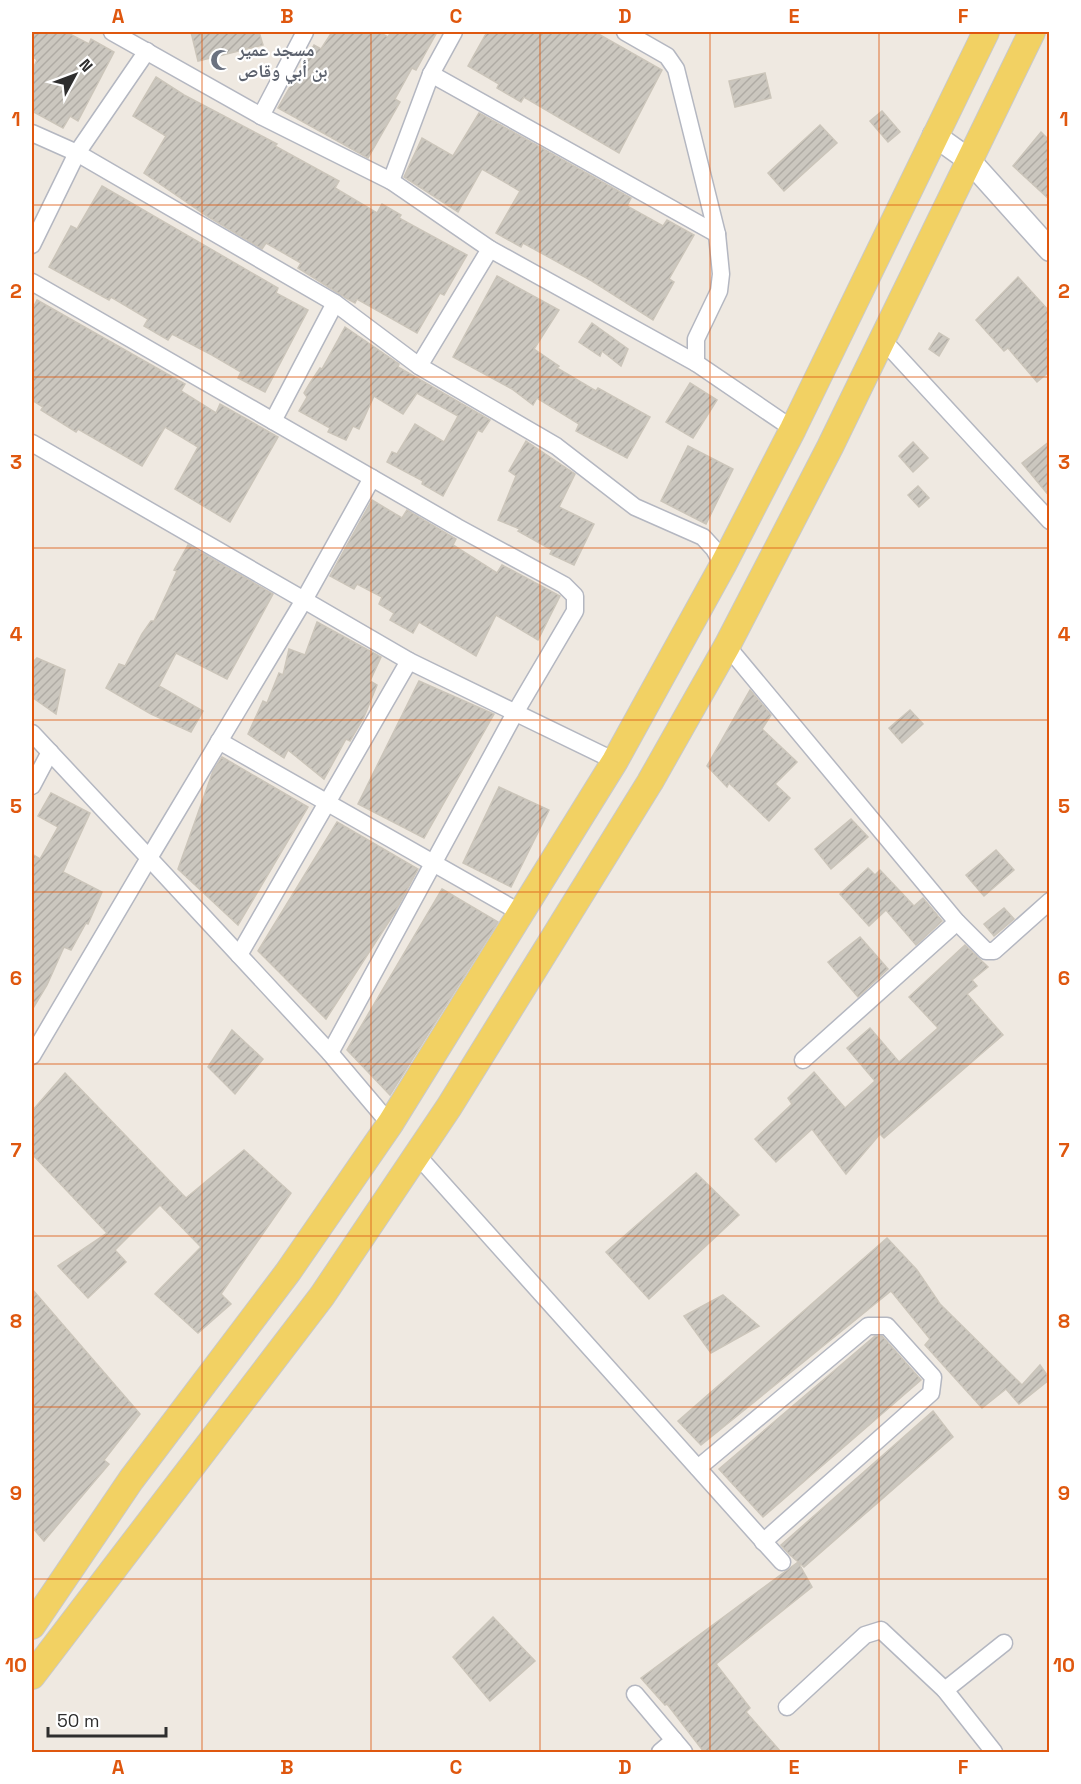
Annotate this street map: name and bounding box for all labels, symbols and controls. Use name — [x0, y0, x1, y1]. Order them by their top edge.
text: A — [112, 3, 125, 29]
text: B — [280, 3, 294, 29]
text: C — [450, 3, 463, 29]
text: D — [618, 3, 632, 29]
text: E — [788, 3, 800, 29]
text: F — [958, 3, 969, 29]
place label: مسجد عمير بن أبي وقاص — [237, 38, 328, 85]
north arrow — [45, 45, 105, 105]
mosque icon: مسجد عمير بن أبي وقاص — [209, 48, 233, 72]
text: N — [74, 55, 97, 76]
text: 1 — [11, 106, 21, 132]
text: 1 — [1059, 106, 1069, 132]
text: 2 — [10, 278, 22, 304]
text: 2 — [1058, 278, 1070, 304]
text: 3 — [10, 449, 22, 475]
text: 3 — [1058, 449, 1070, 475]
text: 4 — [10, 621, 23, 647]
text: 4 — [1058, 621, 1071, 647]
text: 5 — [10, 793, 22, 819]
text: 5 — [1058, 793, 1070, 819]
text: 6 — [10, 965, 22, 991]
text: 6 — [1058, 965, 1070, 991]
text: 7 — [10, 1137, 22, 1163]
text: 7 — [1058, 1137, 1070, 1163]
text: 8 — [10, 1308, 22, 1334]
text: 8 — [1058, 1308, 1070, 1334]
text: 9 — [10, 1480, 22, 1506]
text: 9 — [1058, 1480, 1070, 1506]
text: 10 — [5, 1652, 27, 1678]
text: 10 — [1053, 1652, 1075, 1678]
scale bar — [48, 1700, 166, 1738]
text: 50 m — [57, 1709, 99, 1732]
text: A — [112, 1754, 125, 1780]
text: B — [280, 1754, 294, 1780]
text: C — [450, 1754, 463, 1780]
text: D — [618, 1754, 632, 1780]
text: E — [788, 1754, 800, 1780]
text: F — [958, 1754, 969, 1780]

